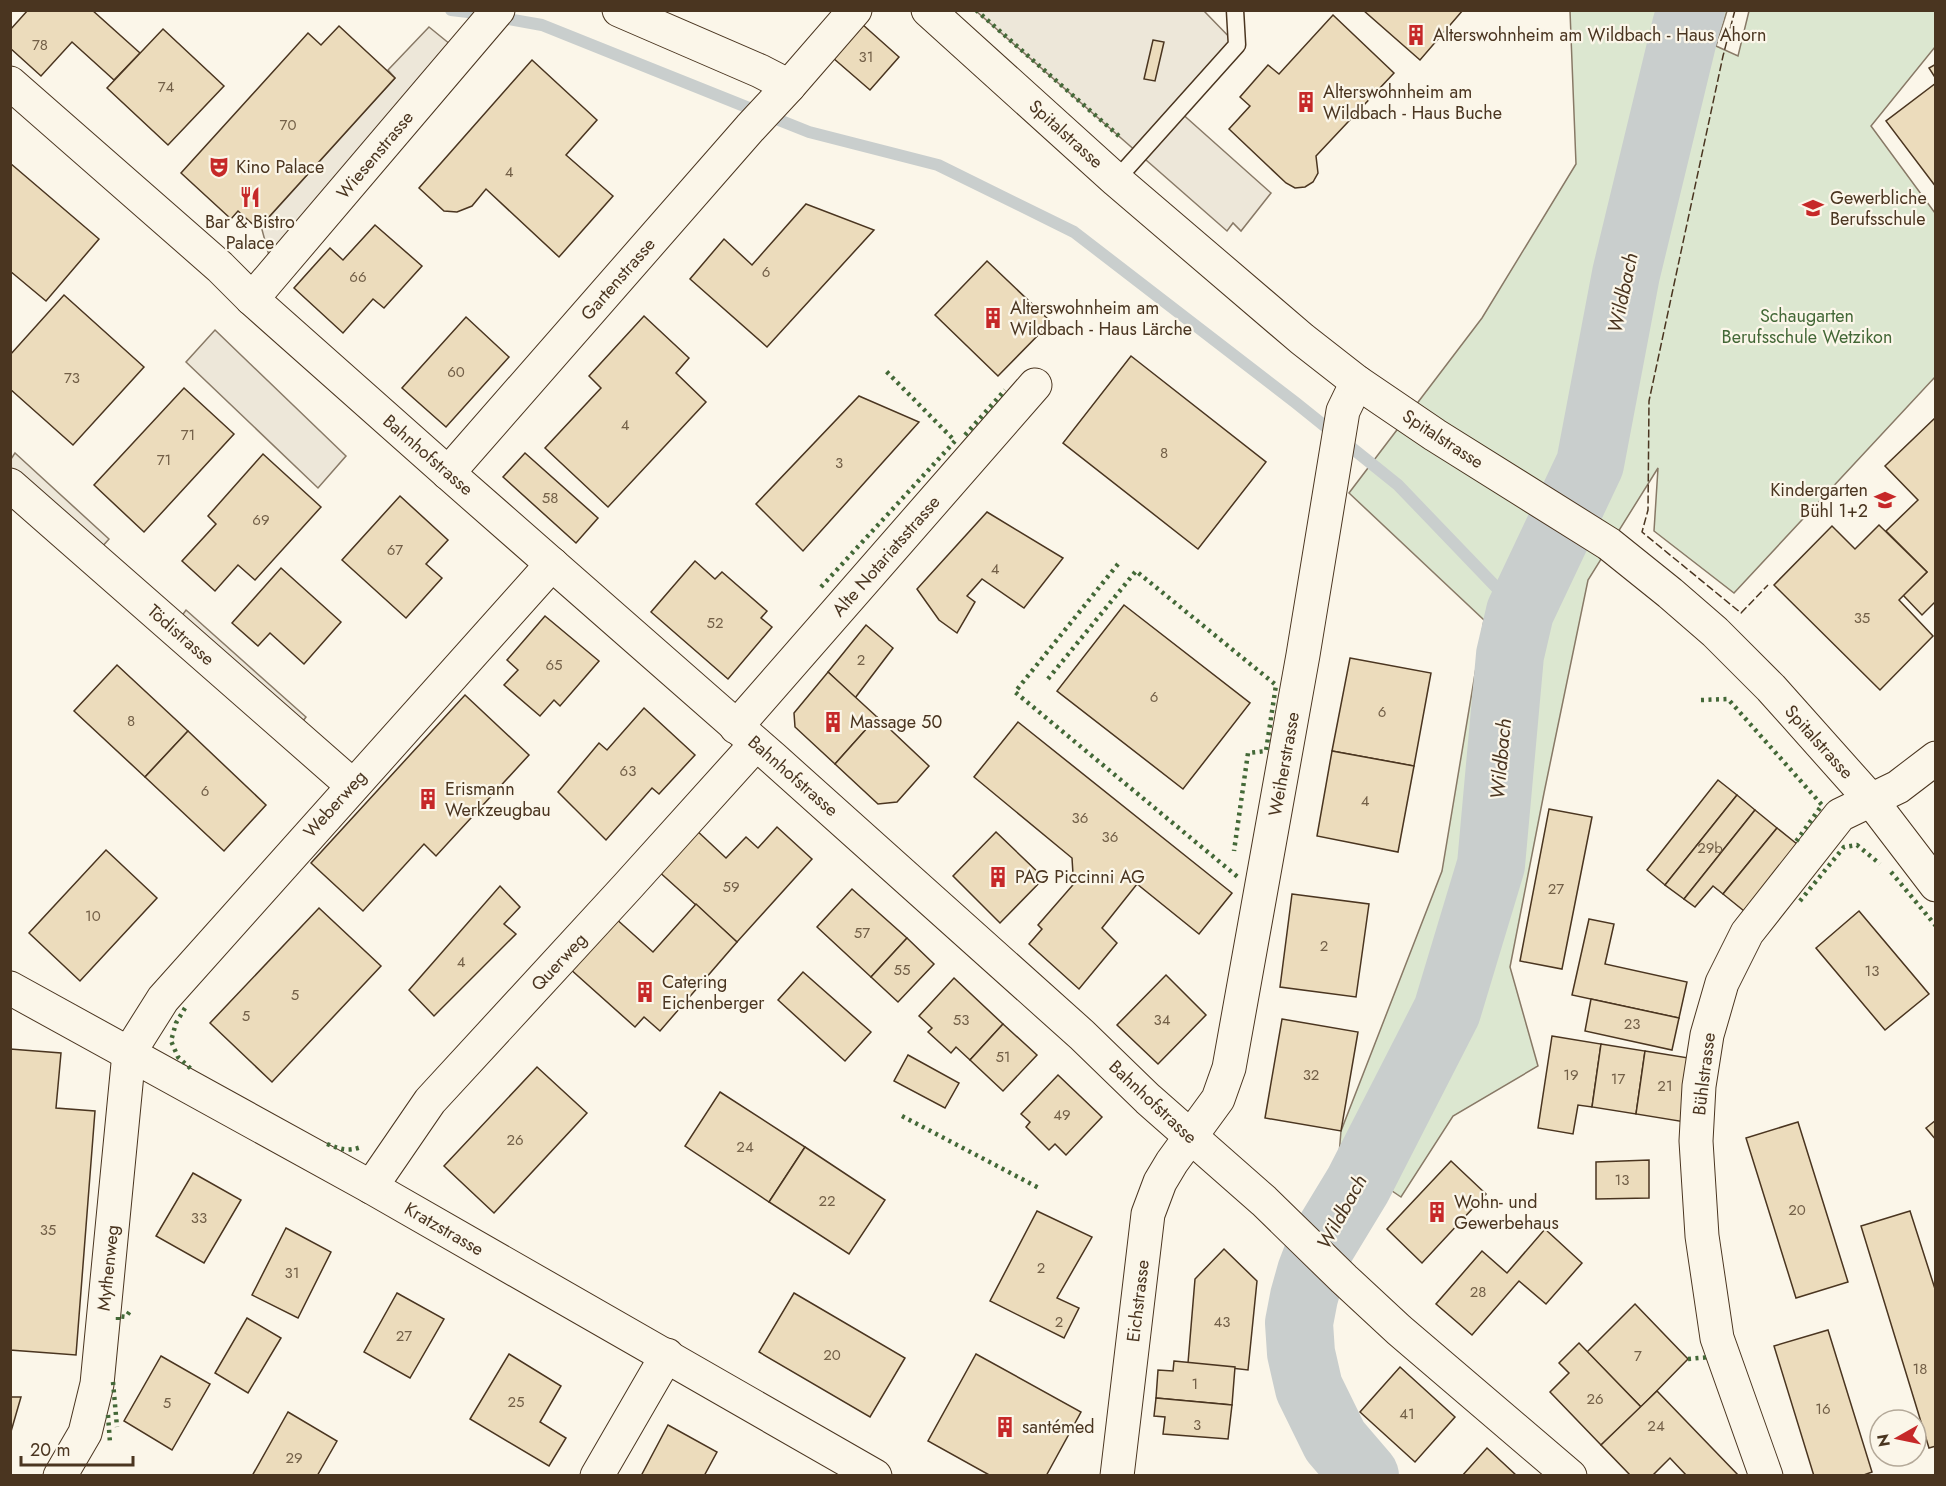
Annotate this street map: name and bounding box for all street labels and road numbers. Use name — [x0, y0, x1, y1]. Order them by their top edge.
street label: Spitalstrasse — [1023, 94, 1109, 174]
street label: Wiesenstrasse — [330, 105, 420, 205]
street label: Gartenstrasse — [575, 232, 661, 326]
street label: Spitalstrasse — [1397, 403, 1489, 475]
street label: Bahnhofstrasse — [377, 408, 479, 502]
street label: Alte Notariatsstrasse — [826, 490, 946, 622]
street label: Tödistrasse — [142, 598, 220, 672]
street label: Spitalstrasse — [1779, 699, 1859, 785]
street label: Weiherstrasse — [1262, 710, 1306, 818]
street label: Bahnhofstrasse — [742, 729, 844, 823]
street label: Weberweg — [297, 764, 373, 844]
street label: Querweg — [525, 927, 593, 997]
street label: Bühlstrasse — [1686, 1031, 1722, 1117]
street label: Bahnhofstrasse — [1103, 1054, 1203, 1150]
street label: Kratzstrasse — [399, 1196, 489, 1262]
street label: Mythenweg — [91, 1224, 125, 1312]
street label: Eichstrasse — [1120, 1258, 1156, 1344]

